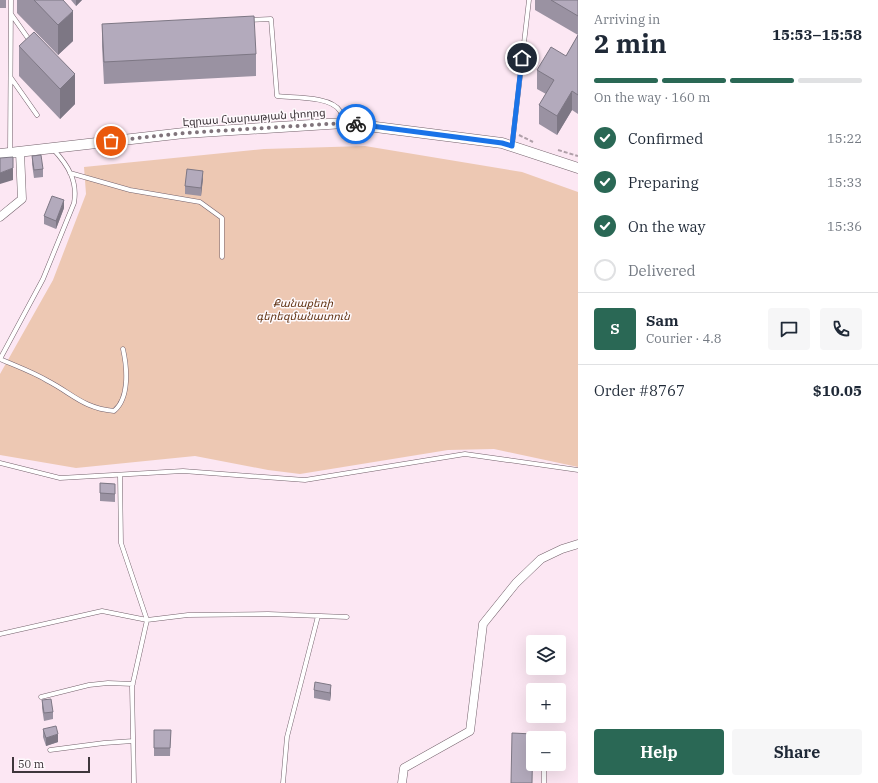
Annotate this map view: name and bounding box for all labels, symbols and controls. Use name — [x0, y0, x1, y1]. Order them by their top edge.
text: Arriving in — [594, 11, 660, 28]
text: 15:53–15:58 — [772, 25, 862, 44]
text: 2 min — [594, 26, 667, 60]
pin — [505, 41, 539, 75]
icon: home — [511, 47, 533, 69]
text: On the way · 160 m — [594, 89, 710, 106]
courier — [336, 104, 376, 144]
street label: Էզրաս Հասրաթյան փողոց — [182, 105, 326, 129]
icon: bike — [345, 113, 367, 135]
pin — [94, 124, 128, 158]
icon: check — [594, 127, 616, 149]
text: Confirmed — [628, 129, 703, 148]
icon: bag — [100, 130, 122, 152]
text: 15:22 — [827, 130, 862, 147]
icon: check — [594, 171, 616, 193]
text: Preparing — [628, 173, 699, 192]
text: 15:33 — [827, 174, 862, 191]
icon: check — [594, 215, 616, 237]
text: On the way — [628, 217, 706, 236]
text: 15:36 — [827, 218, 862, 235]
text: Delivered — [628, 261, 696, 280]
park label: Քանաքեռի գերեզմանատուն — [256, 296, 350, 323]
button: chat — [768, 308, 810, 350]
button: phone — [820, 308, 862, 350]
text: Sam — [646, 311, 679, 330]
text: S — [610, 319, 620, 338]
text: Courier · 4.8 — [646, 330, 722, 347]
text: Order #8767 — [594, 381, 685, 400]
text: $10.05 — [813, 381, 862, 400]
map controls — [526, 635, 566, 771]
button: layers — [526, 635, 566, 675]
button: + — [526, 683, 566, 723]
button: Help — [594, 729, 724, 775]
button: Share — [732, 729, 862, 775]
button: − — [526, 731, 566, 771]
scale bar — [12, 755, 90, 774]
text: 50 m — [18, 757, 44, 771]

